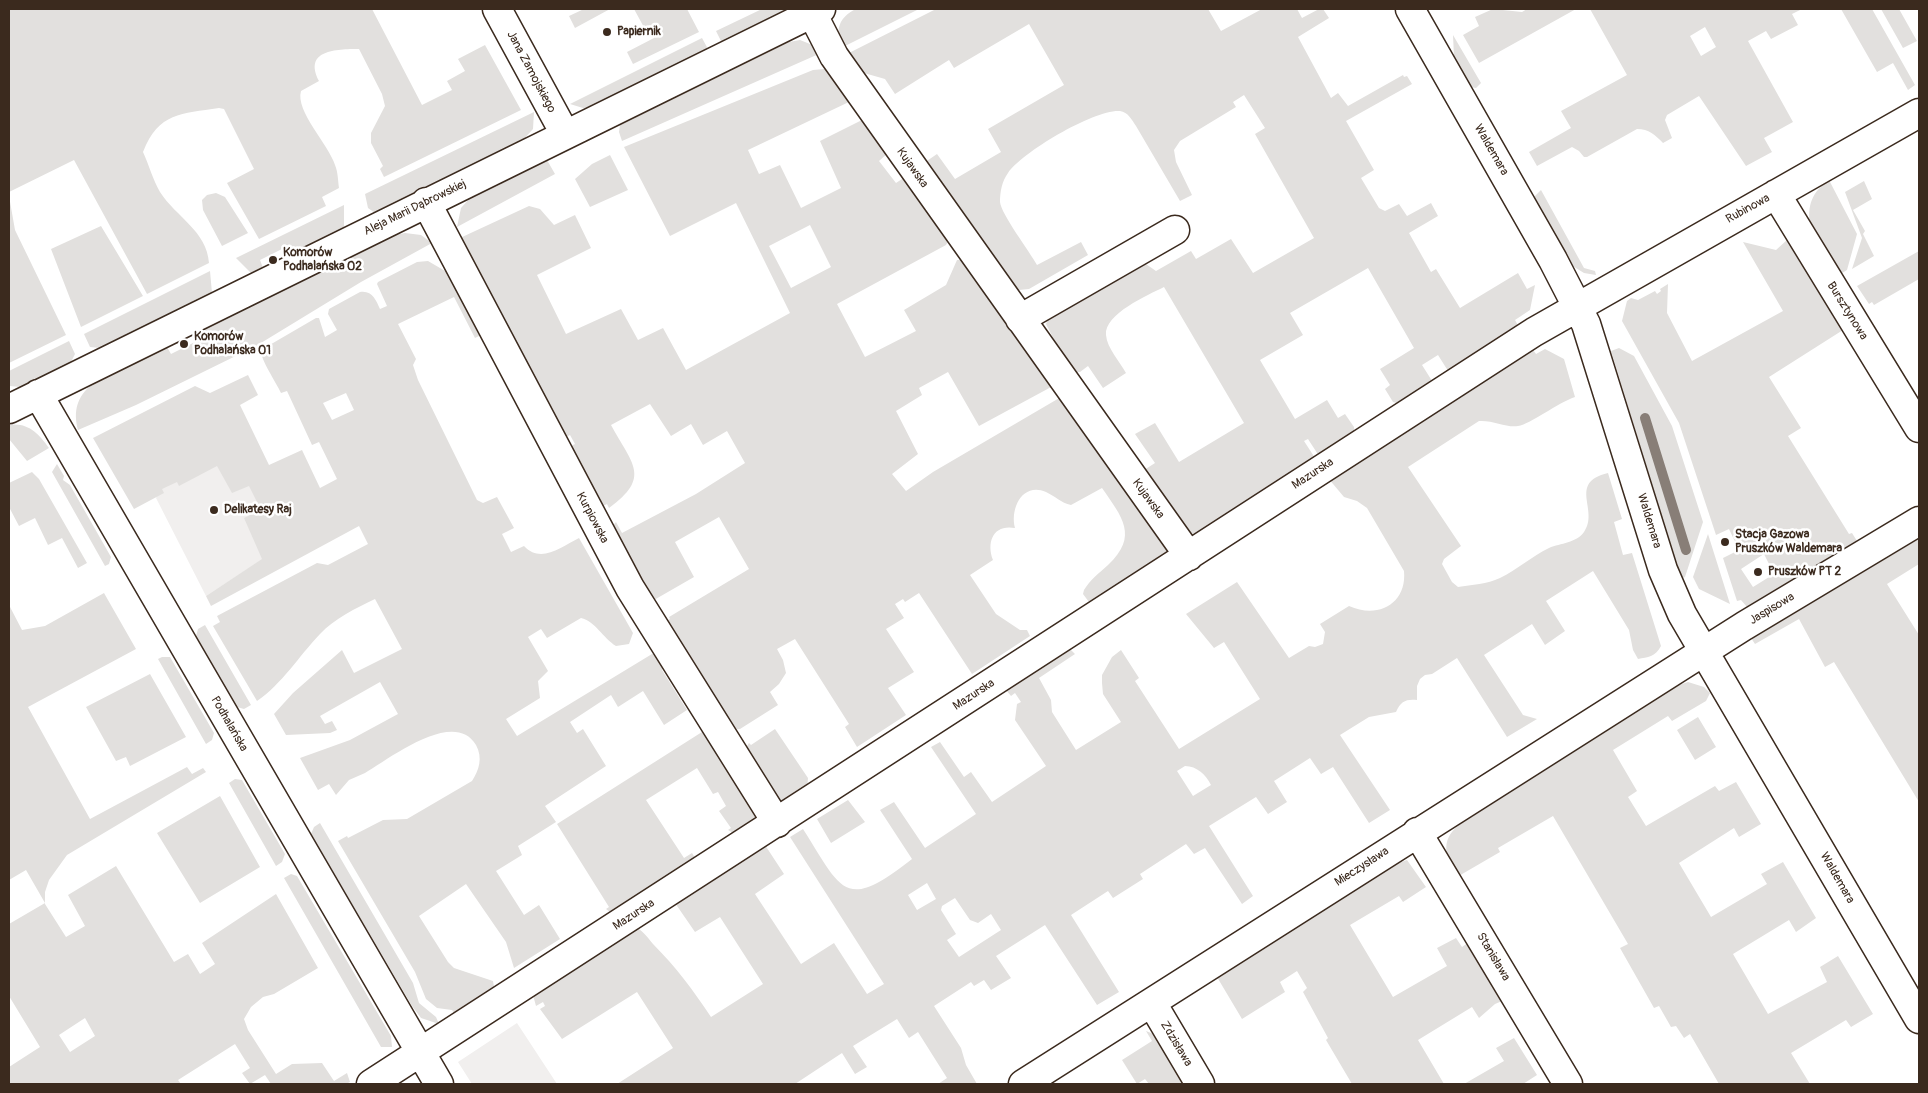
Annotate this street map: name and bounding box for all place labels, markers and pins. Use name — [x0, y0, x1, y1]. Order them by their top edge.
place label: Papiernik — [617, 25, 661, 39]
marker: Papiernik — [601, 26, 613, 38]
place label: Komorów Podhalańska 02 — [283, 246, 362, 274]
marker: Komorów Podhalańska 02 — [267, 254, 279, 266]
place label: Komorów Podhalańska 01 — [194, 330, 271, 358]
marker: Komorów Podhalańska 01 — [178, 338, 190, 350]
place label: Delikatesy Raj — [224, 503, 292, 517]
marker: Delikatesy Raj — [208, 504, 220, 516]
place label: Stacja Gazowa Pruszków Waldemara — [1735, 528, 1842, 556]
marker: Stacja Gazowa Pruszków Waldemara — [1719, 536, 1731, 548]
place label: Pruszków PT 2 — [1768, 565, 1841, 579]
marker: Pruszków PT 2 — [1752, 566, 1764, 578]

